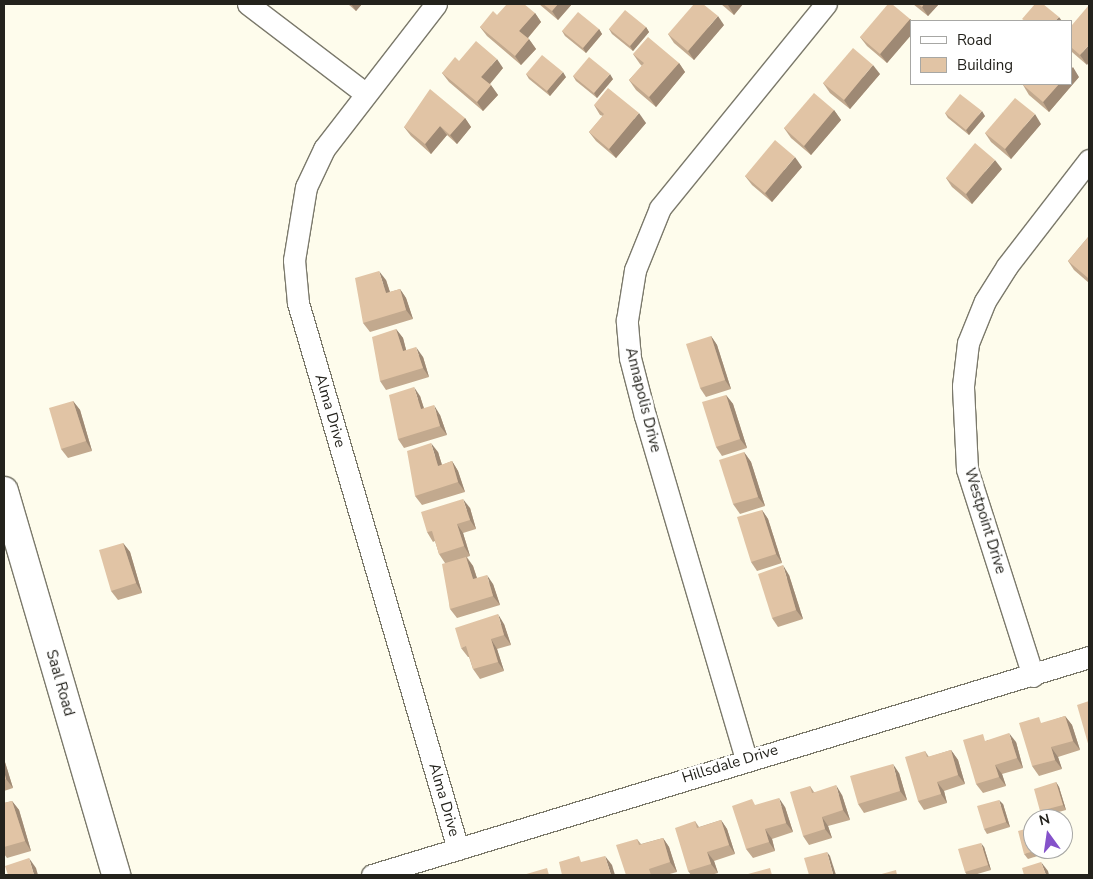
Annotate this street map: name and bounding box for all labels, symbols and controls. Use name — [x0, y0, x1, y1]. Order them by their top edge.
legend — [910, 20, 1073, 85]
text: Road — [957, 30, 992, 50]
text: Building — [957, 55, 1013, 75]
street label: Annapolis Drive — [621, 346, 665, 454]
street label: Alma Drive — [311, 372, 349, 450]
street label: Westpoint Drive — [960, 466, 1010, 576]
street label: Saal Road — [42, 648, 78, 718]
street label: Hillsdale Drive — [680, 741, 780, 787]
street label: Alma Drive — [425, 761, 463, 839]
north arrow — [1023, 809, 1073, 859]
text: N — [1037, 809, 1052, 830]

